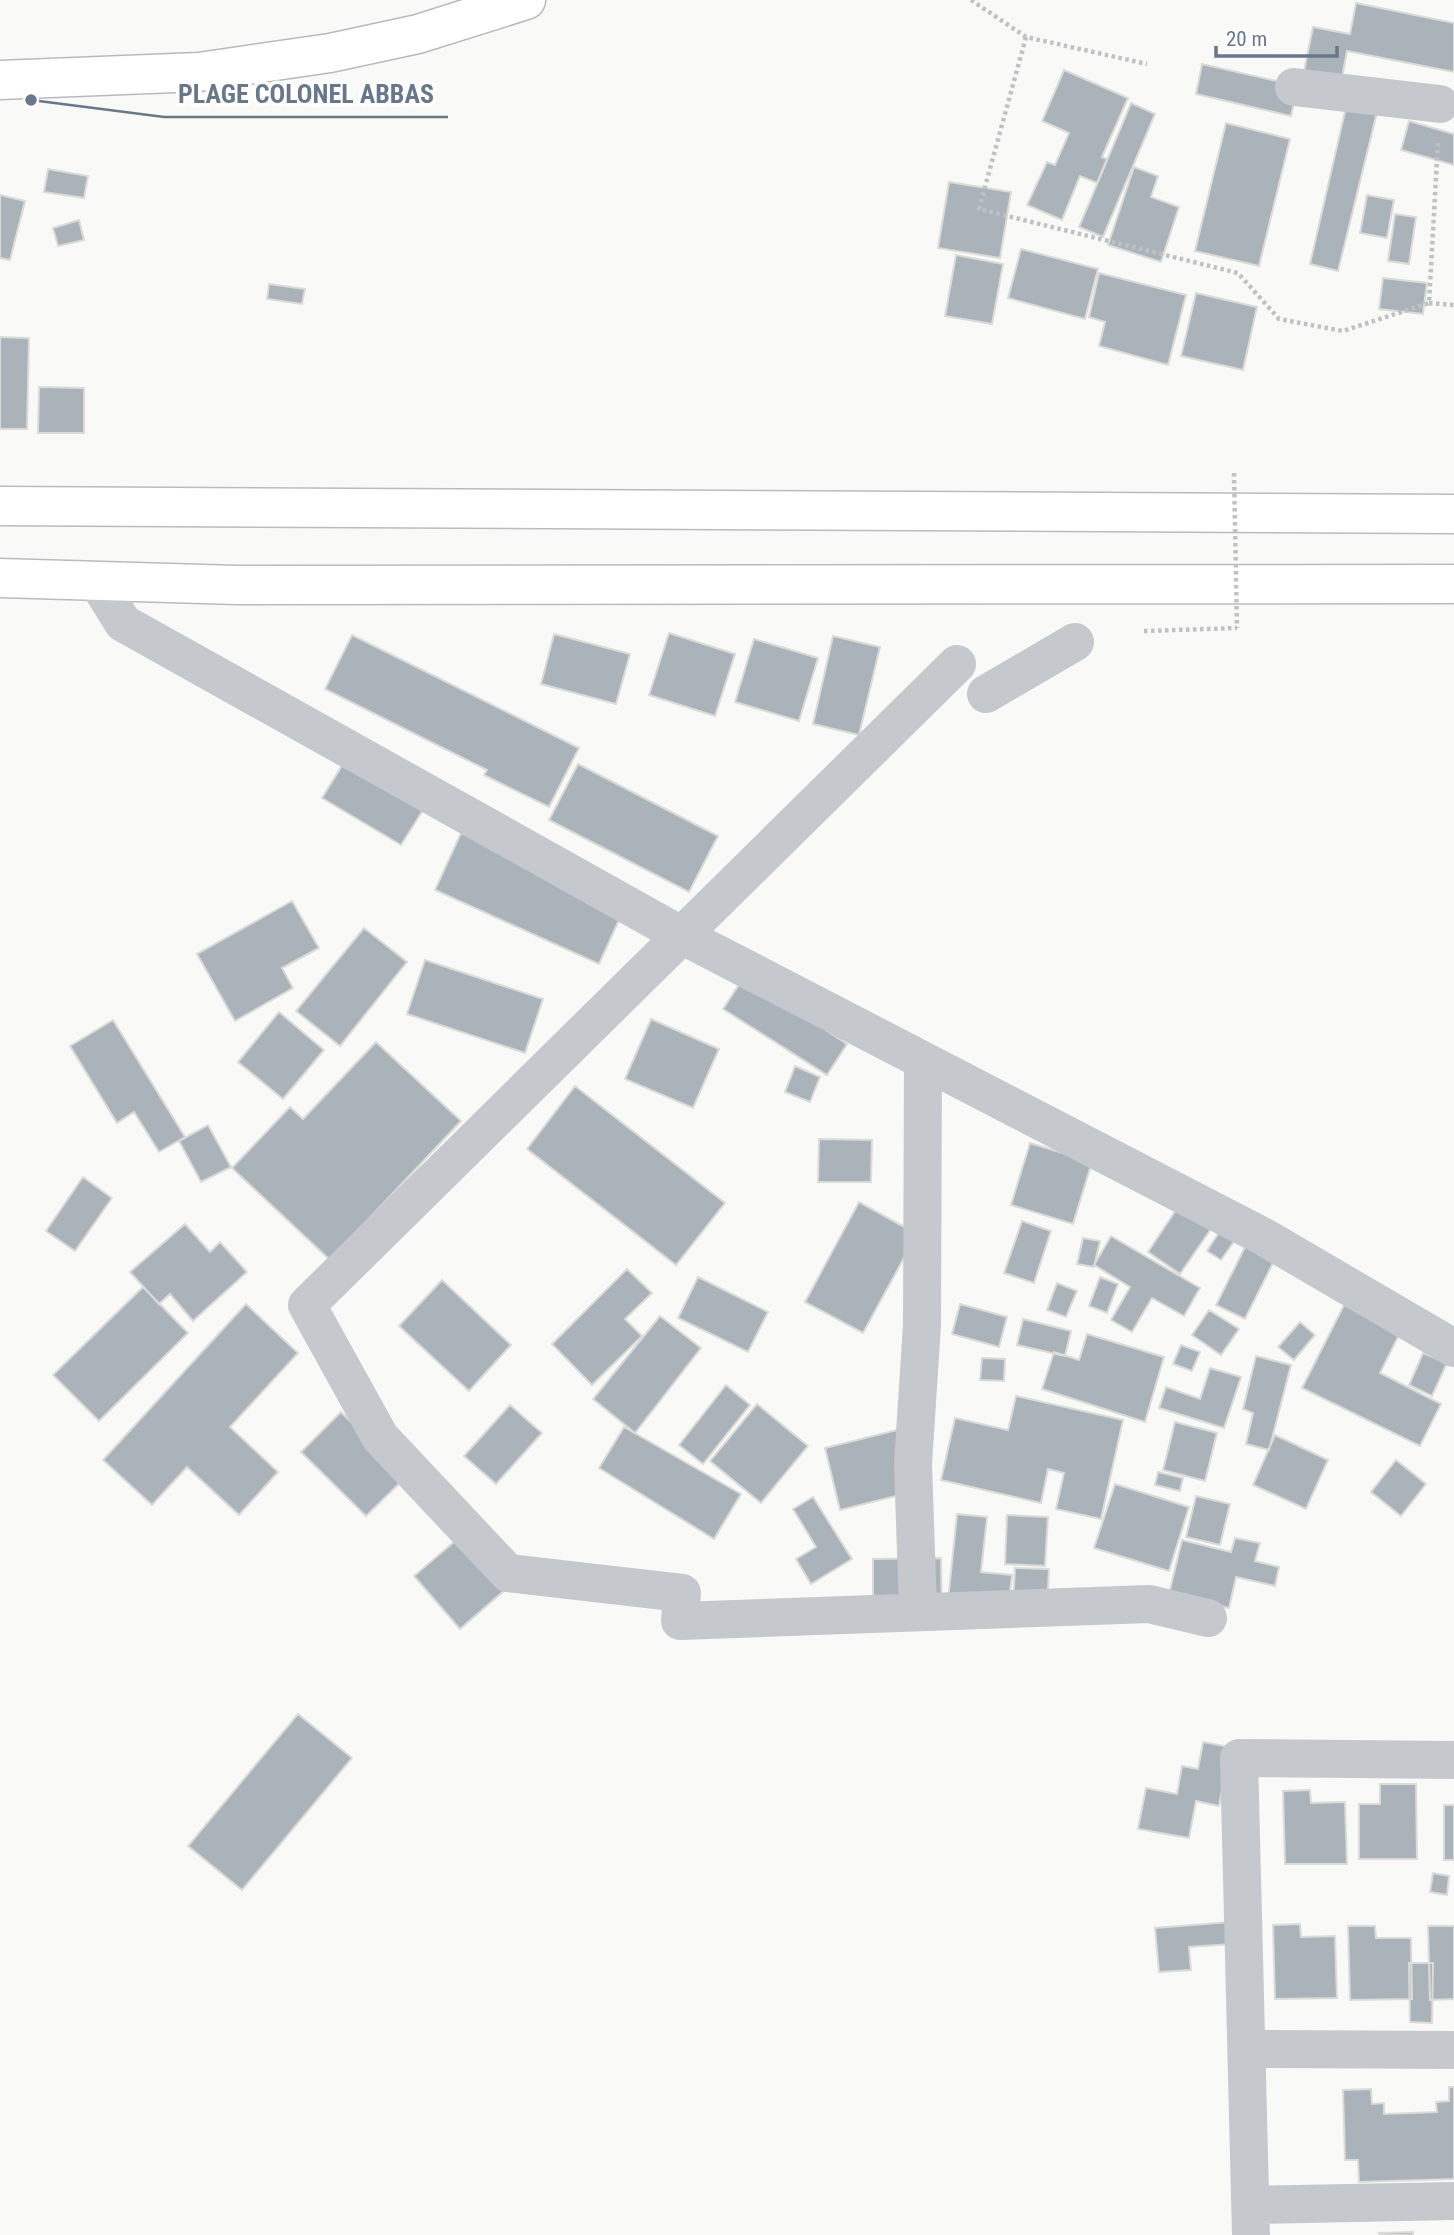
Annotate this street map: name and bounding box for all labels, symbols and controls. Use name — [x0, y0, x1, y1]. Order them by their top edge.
scale bar — [1216, 14, 1337, 58]
text: 20 m — [1226, 27, 1267, 51]
callout: PLAGE COLONEL ABBAS — [164, 70, 448, 117]
text: PLAGE COLONEL ABBAS — [178, 79, 434, 109]

